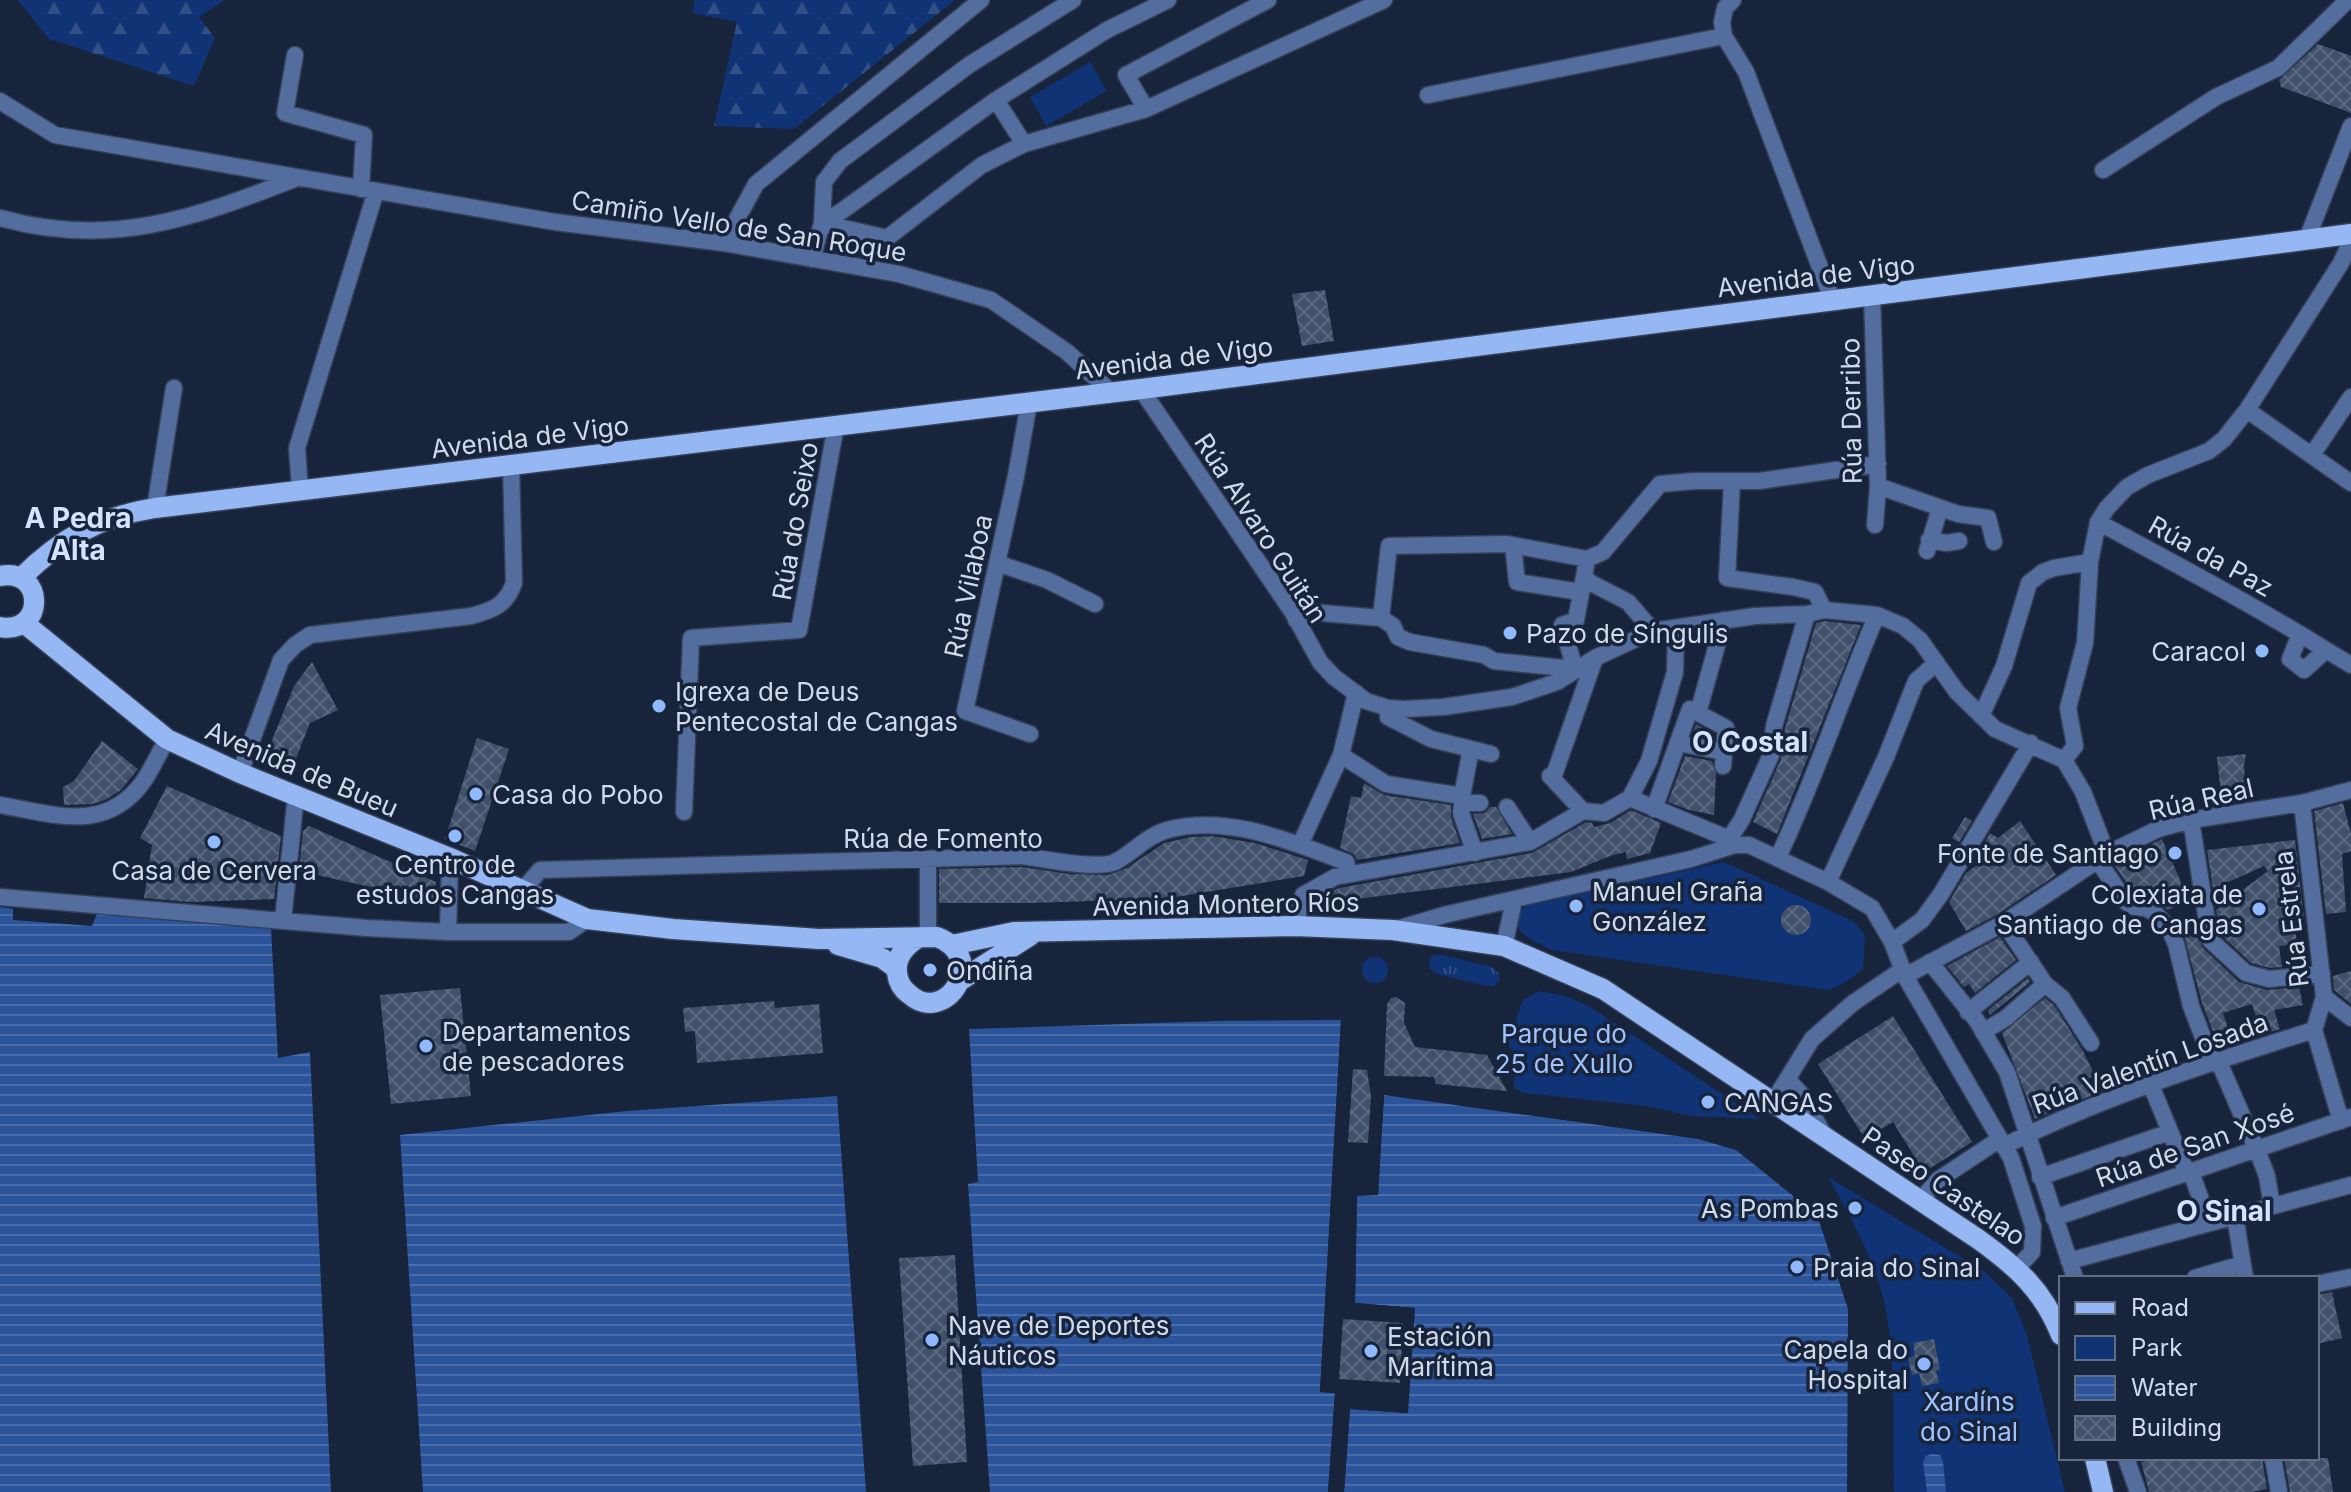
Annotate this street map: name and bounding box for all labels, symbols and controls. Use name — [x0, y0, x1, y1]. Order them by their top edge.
street label: Camiño Vello de San Roque — [569, 184, 909, 268]
street label: Avenida de Vigo — [1715, 248, 1917, 304]
street label: Avenida de Vigo — [1073, 330, 1275, 386]
street label: Rúa Derribo — [1834, 338, 1868, 484]
street label: Avenida de Vigo — [429, 409, 631, 465]
street label: Rúa Alvaro Guitán — [1188, 428, 1334, 628]
street label: Rúa do Seixo — [766, 439, 824, 603]
district label: A Pedra Alta — [24, 501, 132, 567]
street label: Rúa da Paz — [2143, 509, 2279, 603]
street label: Rúa Vilaboa — [938, 512, 998, 660]
place label: Pazo de Síngulis — [1526, 618, 1728, 649]
marker: Pazo de Síngulis — [1501, 624, 1519, 642]
place label: Caracol — [2151, 636, 2246, 667]
marker: Caracol — [2253, 642, 2271, 660]
place label: Igrexa de Deus Pentecostal de Cangas — [675, 676, 958, 737]
marker: Igrexa de Deus Pentecostal de Cangas — [650, 697, 668, 715]
street label: Avenida de Bueu — [201, 714, 403, 824]
district label: O Costal — [1692, 725, 1808, 759]
street label: Rúa Real — [2146, 772, 2256, 826]
place label: Casa do Pobo — [492, 779, 664, 810]
marker: Casa do Pobo — [467, 785, 485, 803]
street label: Rúa de Fomento — [843, 823, 1043, 854]
marker: Centro de estudos Cangas — [446, 827, 464, 845]
marker: Casa de Cervera — [205, 833, 223, 851]
place label: Fonte de Santiago — [1937, 838, 2159, 869]
marker: Fonte de Santiago — [2166, 844, 2184, 862]
place label: Centro de estudos Cangas — [356, 849, 554, 910]
street label: Rúa Estrela — [2267, 849, 2315, 989]
place label: Casa de Cervera — [111, 855, 317, 886]
place label: Manuel Graña González — [1592, 876, 1763, 937]
place label: Colexiata de Santiago de Cangas — [1996, 879, 2243, 940]
street label: Avenida Montero Ríos — [1092, 886, 1360, 922]
marker: Manuel Graña González — [1567, 897, 1585, 915]
marker: Colexiata de Santiago de Cangas — [2250, 900, 2268, 918]
place label: Ondiña — [946, 955, 1033, 986]
marker: Ondiña — [921, 961, 939, 979]
street label: Rúa Valentín Losada — [2028, 1006, 2272, 1120]
place label: Departamentos de pescadores — [442, 1016, 631, 1077]
park label: Parque do 25 de Xullo — [1495, 1018, 1633, 1079]
marker: Departamentos de pescadores — [417, 1037, 435, 1055]
place label: CANGAS — [1724, 1087, 1833, 1118]
marker: CANGAS — [1699, 1093, 1717, 1111]
street label: Rúa de San Xosé — [2092, 1097, 2298, 1193]
street label: Paseo Castelao — [1856, 1120, 2032, 1252]
place label: As Pombas — [1701, 1193, 1839, 1224]
district label: O Sinal — [2176, 1194, 2272, 1228]
marker: As Pombas — [1846, 1199, 1864, 1217]
place label: Praia do Sinal — [1813, 1252, 1980, 1283]
marker: Praia do Sinal — [1788, 1258, 1806, 1276]
legend — [2059, 1276, 2319, 1460]
text: Road — [2131, 1293, 2189, 1322]
place label: Nave de Deportes Náuticos — [948, 1310, 1170, 1371]
place label: Estación Marítima — [1387, 1321, 1494, 1382]
marker: Nave de Deportes Náuticos — [923, 1331, 941, 1349]
text: Park — [2131, 1333, 2182, 1362]
place label: Capela do Hospital — [1784, 1334, 1908, 1395]
marker: Estación Marítima — [1362, 1342, 1380, 1360]
marker: Capela do Hospital — [1915, 1355, 1933, 1373]
text: Water — [2131, 1373, 2198, 1402]
park label: Xardíns do Sinal — [1920, 1386, 2018, 1447]
text: Building — [2131, 1413, 2222, 1442]

